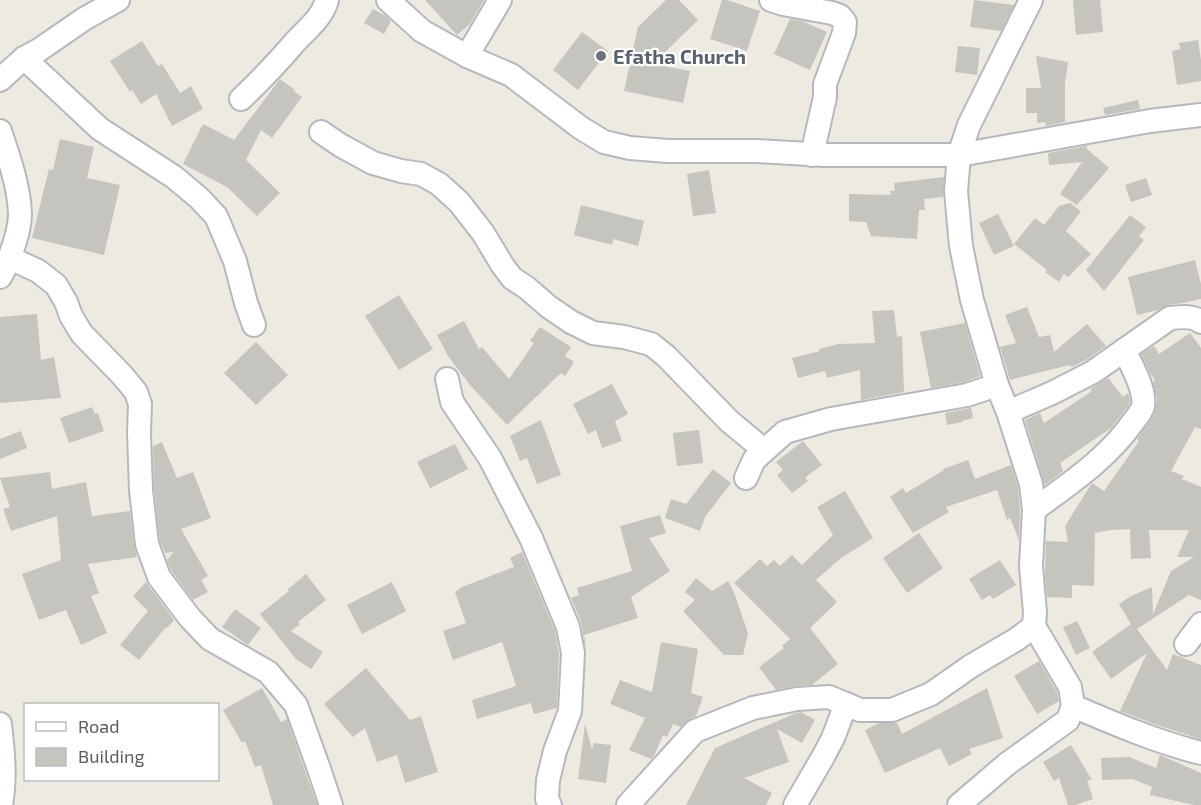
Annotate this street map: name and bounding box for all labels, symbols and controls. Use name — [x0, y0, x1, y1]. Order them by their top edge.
place label: Efatha Church — [613, 44, 746, 68]
marker: Efatha Church — [594, 49, 608, 63]
legend — [24, 703, 219, 781]
text: Road — [78, 715, 119, 737]
text: Building — [78, 745, 145, 767]

